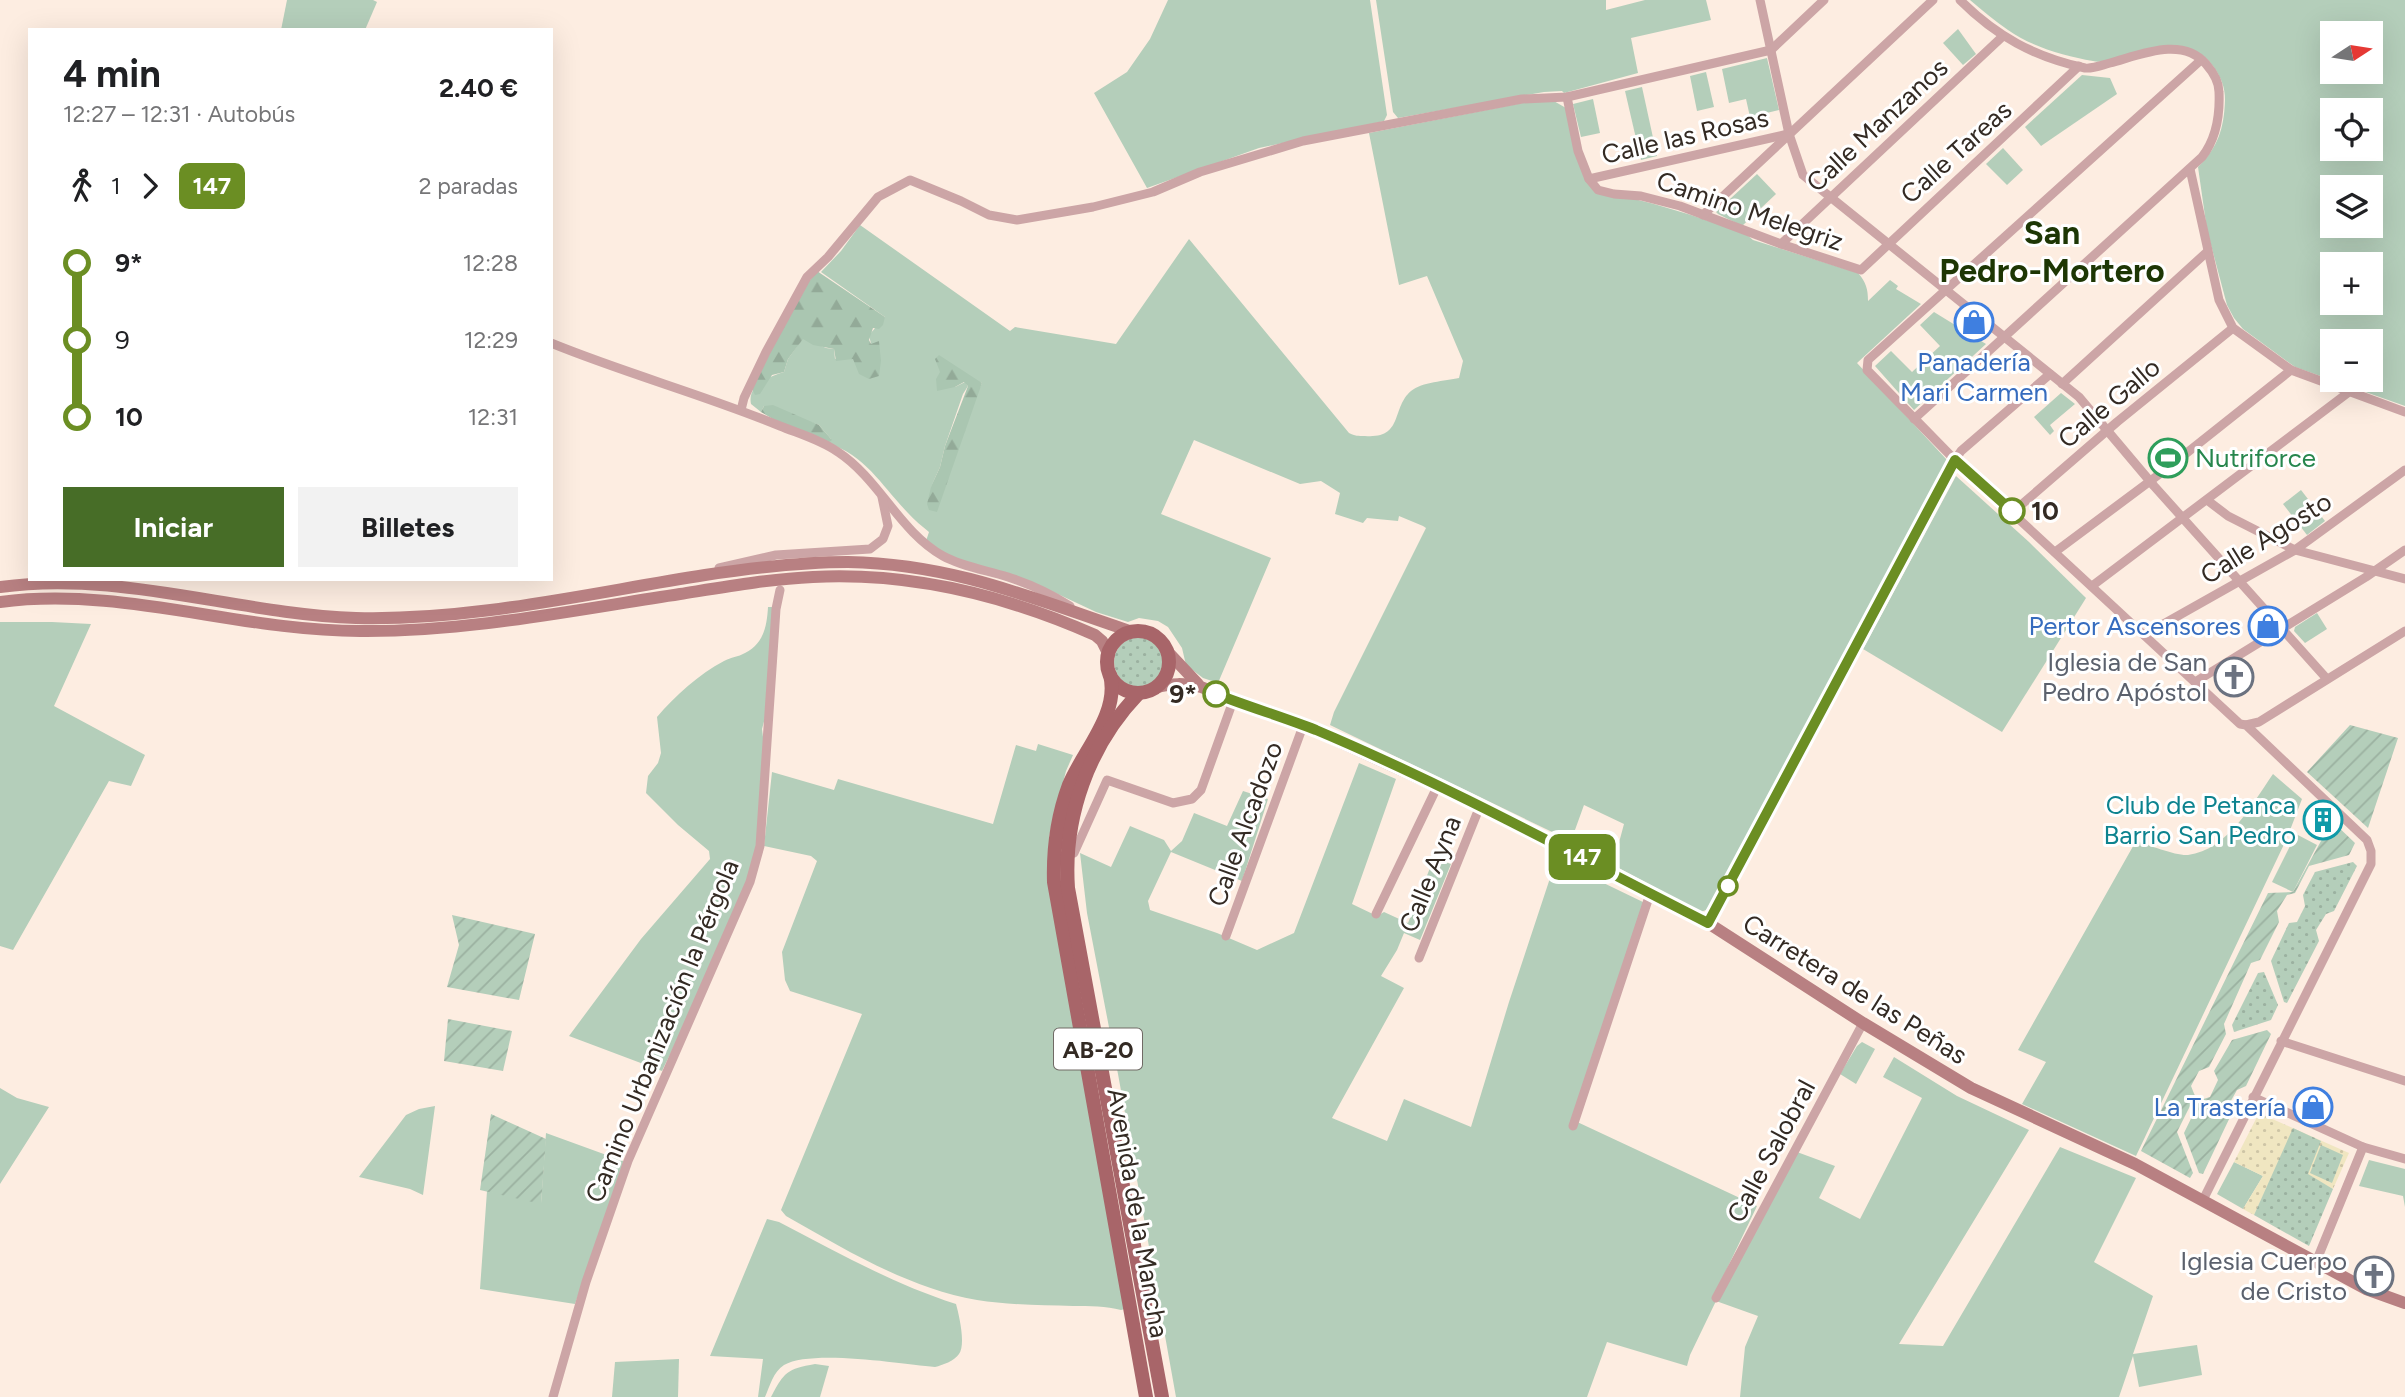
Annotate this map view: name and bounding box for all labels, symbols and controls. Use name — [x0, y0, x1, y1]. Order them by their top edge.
north arrow — [2320, 21, 2384, 84]
map controls — [2320, 21, 2383, 392]
text: 4 min — [63, 51, 161, 97]
street label: Calle Manzanos — [1800, 51, 1954, 199]
text: 2.40 € — [439, 72, 518, 104]
street label: Calle Tareas — [1894, 94, 2018, 210]
button: locate — [2320, 98, 2383, 161]
text: 12:27 – 12:31 · Autobús — [63, 100, 295, 128]
street label: Calle las Rosas — [1598, 101, 1772, 171]
street label: Camino Melegriz — [1653, 164, 1847, 258]
icon: walk — [63, 167, 101, 205]
icon: forward — [131, 167, 169, 205]
text: 147 — [193, 171, 231, 200]
text: 1 — [111, 172, 121, 200]
text: 2 paradas — [419, 172, 518, 200]
button: layers — [2320, 175, 2383, 238]
district label: San Pedro-Mortero — [1939, 213, 2165, 290]
text: 9* — [115, 247, 143, 279]
text: 12:28 — [463, 249, 518, 277]
button: + — [2320, 252, 2383, 315]
shop icon: Panadería Mari Carmen — [1953, 301, 1995, 343]
text: 9 — [115, 324, 130, 356]
text: 12:29 — [464, 326, 518, 354]
button: − — [2320, 329, 2383, 392]
place label: Panadería Mari Carmen — [1900, 346, 2048, 408]
street label: Calle Gallo — [2051, 351, 2167, 455]
text: 10 — [115, 401, 143, 433]
text: 12:31 — [468, 403, 518, 431]
sports icon: Nutriforce — [2147, 437, 2189, 479]
place label: Nutriforce — [2195, 442, 2316, 474]
street label: Calle Agosto — [2194, 485, 2338, 591]
button: Iniciar — [63, 487, 284, 567]
button: Billetes — [298, 487, 518, 567]
place label: 10 — [2031, 495, 2059, 527]
marker: 10 — [1999, 498, 2025, 524]
shop icon: Pertor Ascensores — [2247, 605, 2289, 647]
place label: Pertor Ascensores — [2028, 610, 2241, 642]
place label: Iglesia de San Pedro Apóstol — [2042, 646, 2207, 708]
church icon: Iglesia de San Pedro Apóstol — [2213, 656, 2255, 698]
place label: 9* — [1169, 678, 1197, 710]
marker: 9* — [1203, 681, 1229, 707]
street label: Calle Alcadozo — [1200, 737, 1290, 911]
place label: Club de Petanca Barrio San Pedro — [2103, 789, 2296, 851]
building icon: Club de Petanca Barrio San Pedro — [2302, 799, 2344, 841]
street label: Calle Ayna — [1392, 811, 1468, 937]
line badge: 147 — [1542, 834, 1622, 880]
text: 147 — [1563, 842, 1601, 871]
street label: Camino Urbanización la Pérgola — [578, 855, 746, 1207]
unlabelled marker — [1718, 876, 1738, 896]
street label: Carretera de las Peñas — [1737, 907, 1973, 1071]
road number: AB-20 — [1054, 1028, 1142, 1070]
street label: Calle Salobral — [1720, 1074, 1822, 1228]
street label: Avenida de la Mancha — [1100, 1086, 1176, 1340]
shop icon: La Trastería — [2292, 1086, 2334, 1128]
place label: La Trastería — [2153, 1091, 2286, 1123]
place label: Iglesia Cuerpo de Cristo — [2180, 1245, 2347, 1307]
church icon: Iglesia Cuerpo de Cristo — [2353, 1255, 2395, 1297]

